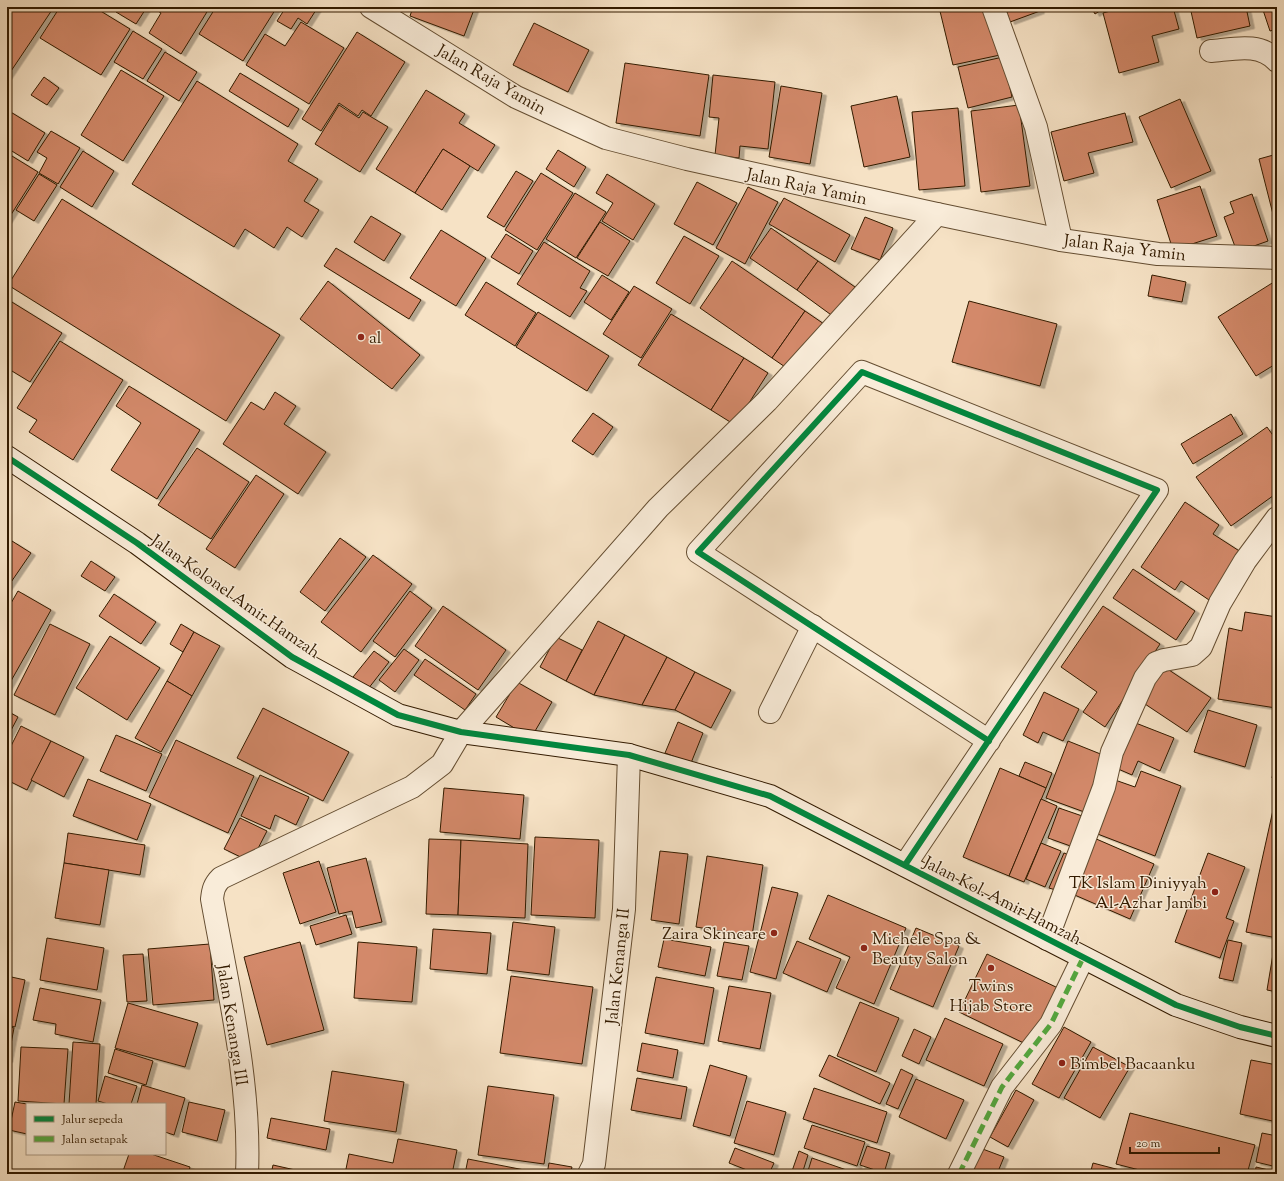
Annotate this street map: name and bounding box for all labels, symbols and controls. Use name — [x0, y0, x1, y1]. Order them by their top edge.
street label: Jalan Raja Yamin — [431, 39, 550, 122]
street label: Jalan Raja Yamin — [743, 163, 869, 212]
street label: Jalan Raja Yamin — [1061, 229, 1187, 268]
place label: al — [369, 327, 382, 351]
marker: al — [356, 332, 366, 342]
street label: Jalan Kolonel Amir Hamzah — [144, 529, 324, 665]
street label: Jalan Kol. Amir Hamzah — [918, 851, 1085, 952]
place label: TK Islam Diniyyah Al-Azhar Jambi — [1069, 872, 1207, 916]
marker: TK Islam Diniyyah Al-Azhar Jambi — [1210, 887, 1220, 897]
street label: Jalan Kenanga II — [601, 906, 637, 1027]
place label: Zaira Skincare — [662, 923, 766, 947]
marker: Zaira Skincare — [769, 928, 779, 938]
place label: Michele Spa & Beauty Salon — [872, 928, 982, 972]
marker: Michele Spa & Beauty Salon — [859, 943, 869, 953]
street label: Jalan Kenanga III — [209, 962, 253, 1088]
marker: Twins Hijab Store — [986, 963, 996, 973]
place label: Twins Hijab Store — [949, 975, 1033, 1019]
place label: Bimbel Bacaanku — [1070, 1053, 1196, 1077]
marker: Bimbel Bacaanku — [1057, 1058, 1067, 1068]
legend — [26, 1103, 166, 1155]
text: Jalur sepeda — [61, 1111, 123, 1129]
scale bar — [1130, 1129, 1219, 1155]
text: Jalan setapak — [61, 1131, 128, 1149]
text: 20 m — [1136, 1135, 1161, 1153]

